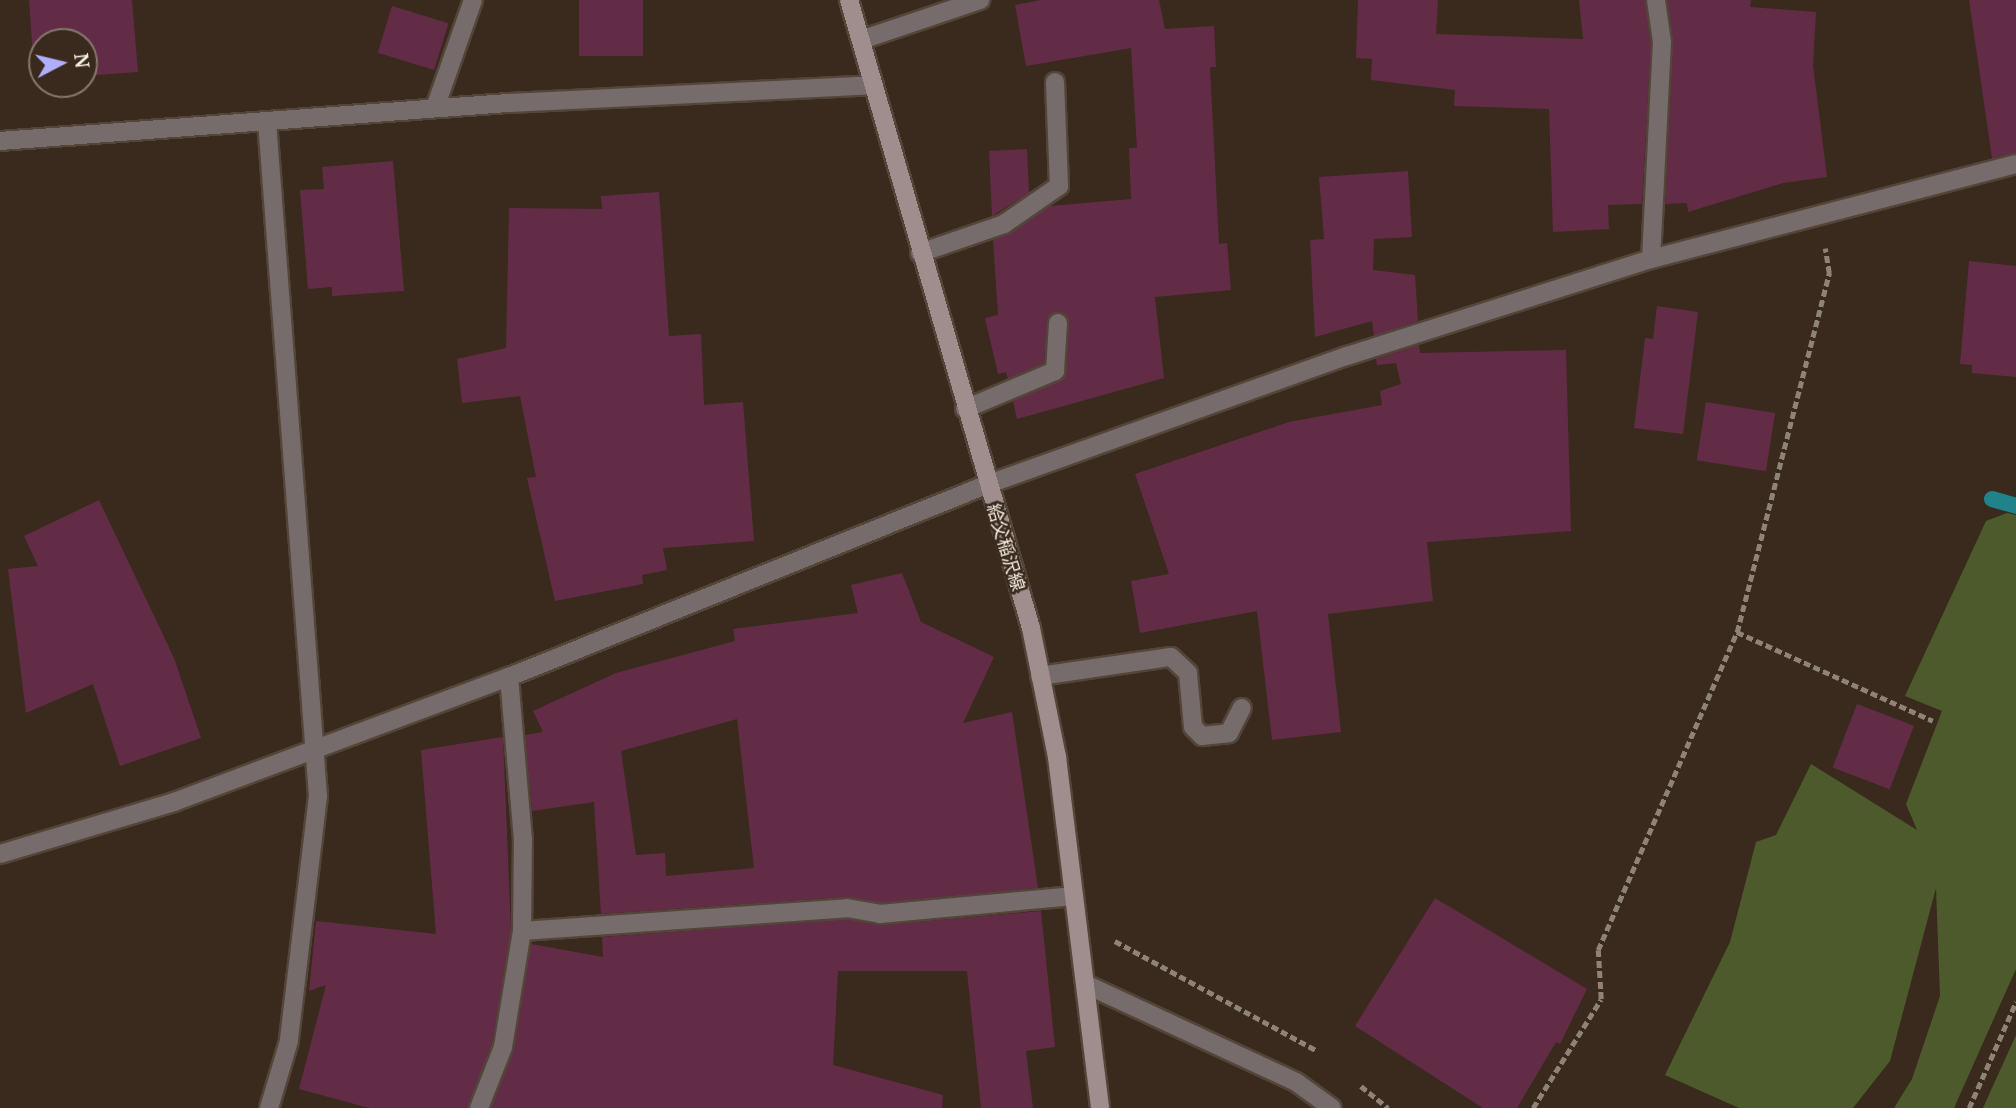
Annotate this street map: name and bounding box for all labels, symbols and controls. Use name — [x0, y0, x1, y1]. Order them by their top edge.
north arrow — [28, 28, 98, 98]
text: N — [68, 52, 96, 70]
street label: 給父稲沢線 — [983, 501, 1029, 593]

